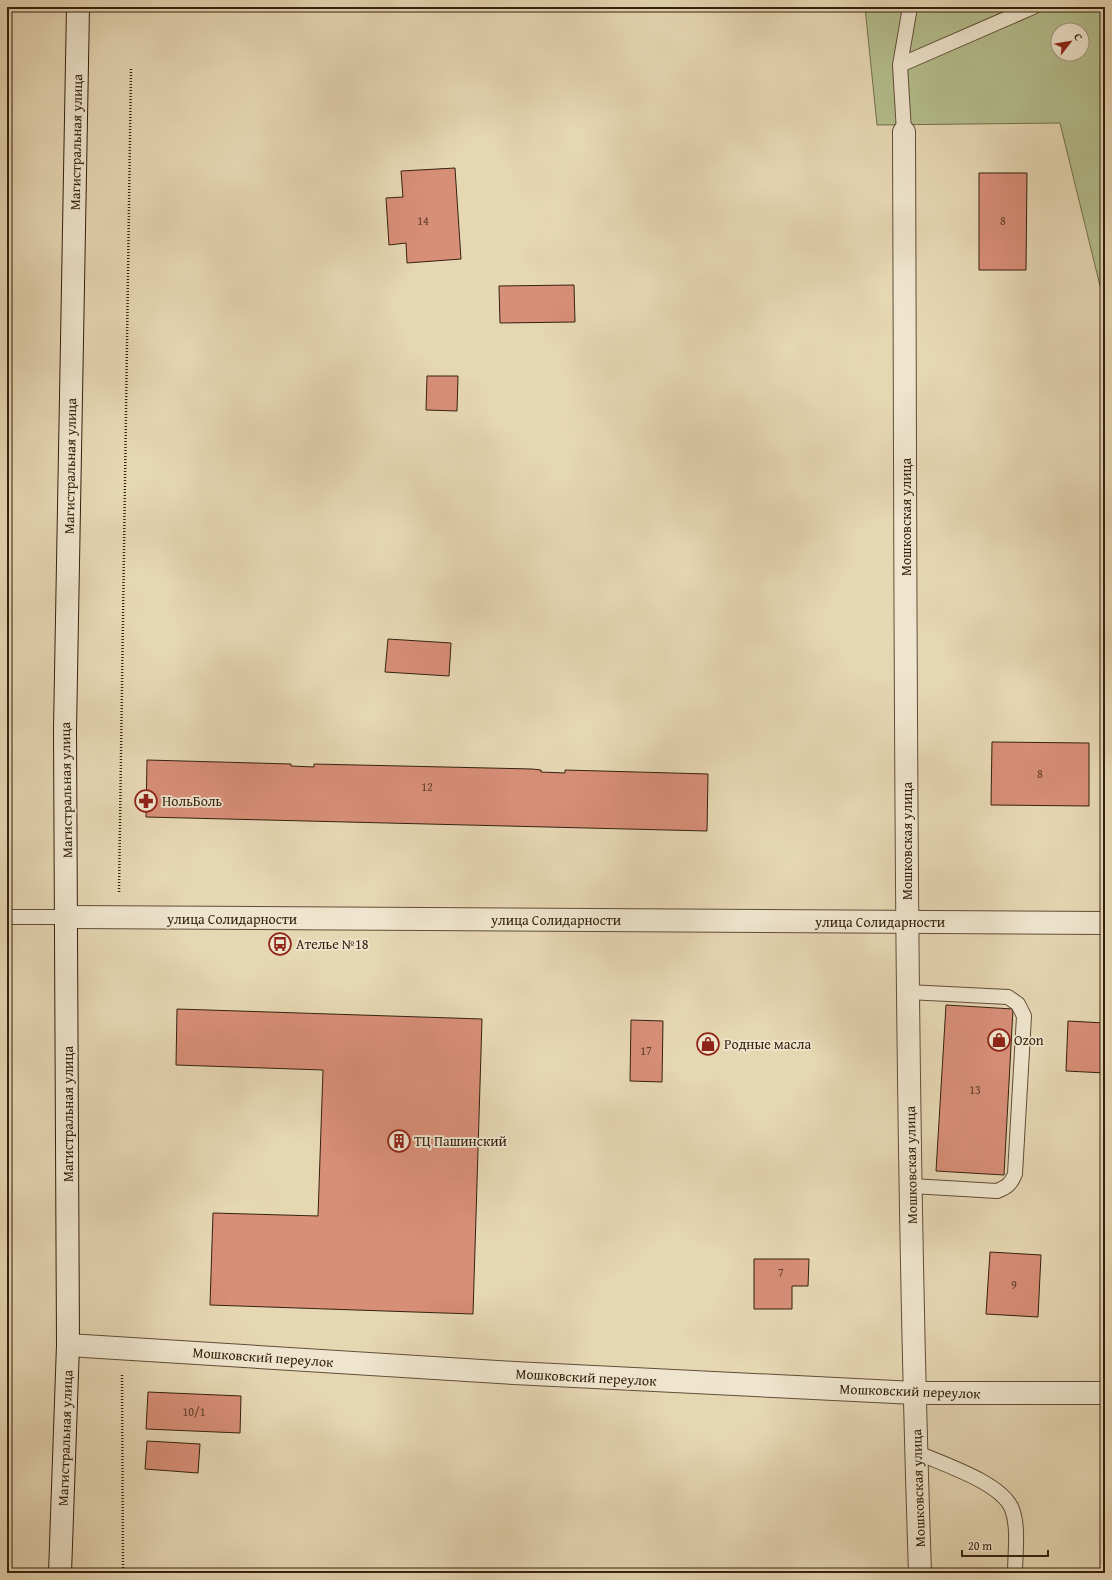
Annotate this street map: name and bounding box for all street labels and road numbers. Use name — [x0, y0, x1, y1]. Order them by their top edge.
street label: Магистральная улица — [65, 73, 87, 210]
street label: Магистральная улица — [59, 397, 81, 534]
street label: Мошковская улица — [896, 458, 916, 576]
street label: Магистральная улица — [55, 721, 77, 858]
street label: Мошковская улица — [897, 782, 917, 900]
street label: улица Солидарности — [166, 909, 297, 929]
street label: улица Солидарности — [490, 910, 621, 930]
street label: улица Солидарности — [814, 912, 945, 932]
street label: Магистральная улица — [58, 1046, 78, 1182]
street label: Мошковская улица — [900, 1105, 922, 1224]
street label: Мошковский переулок — [192, 1342, 335, 1372]
street label: Мошковский переулок — [515, 1363, 658, 1391]
street label: Магистральная улица — [53, 1369, 77, 1506]
street label: Мошковский переулок — [839, 1379, 982, 1403]
street label: Мошковская улица — [906, 1428, 930, 1547]

